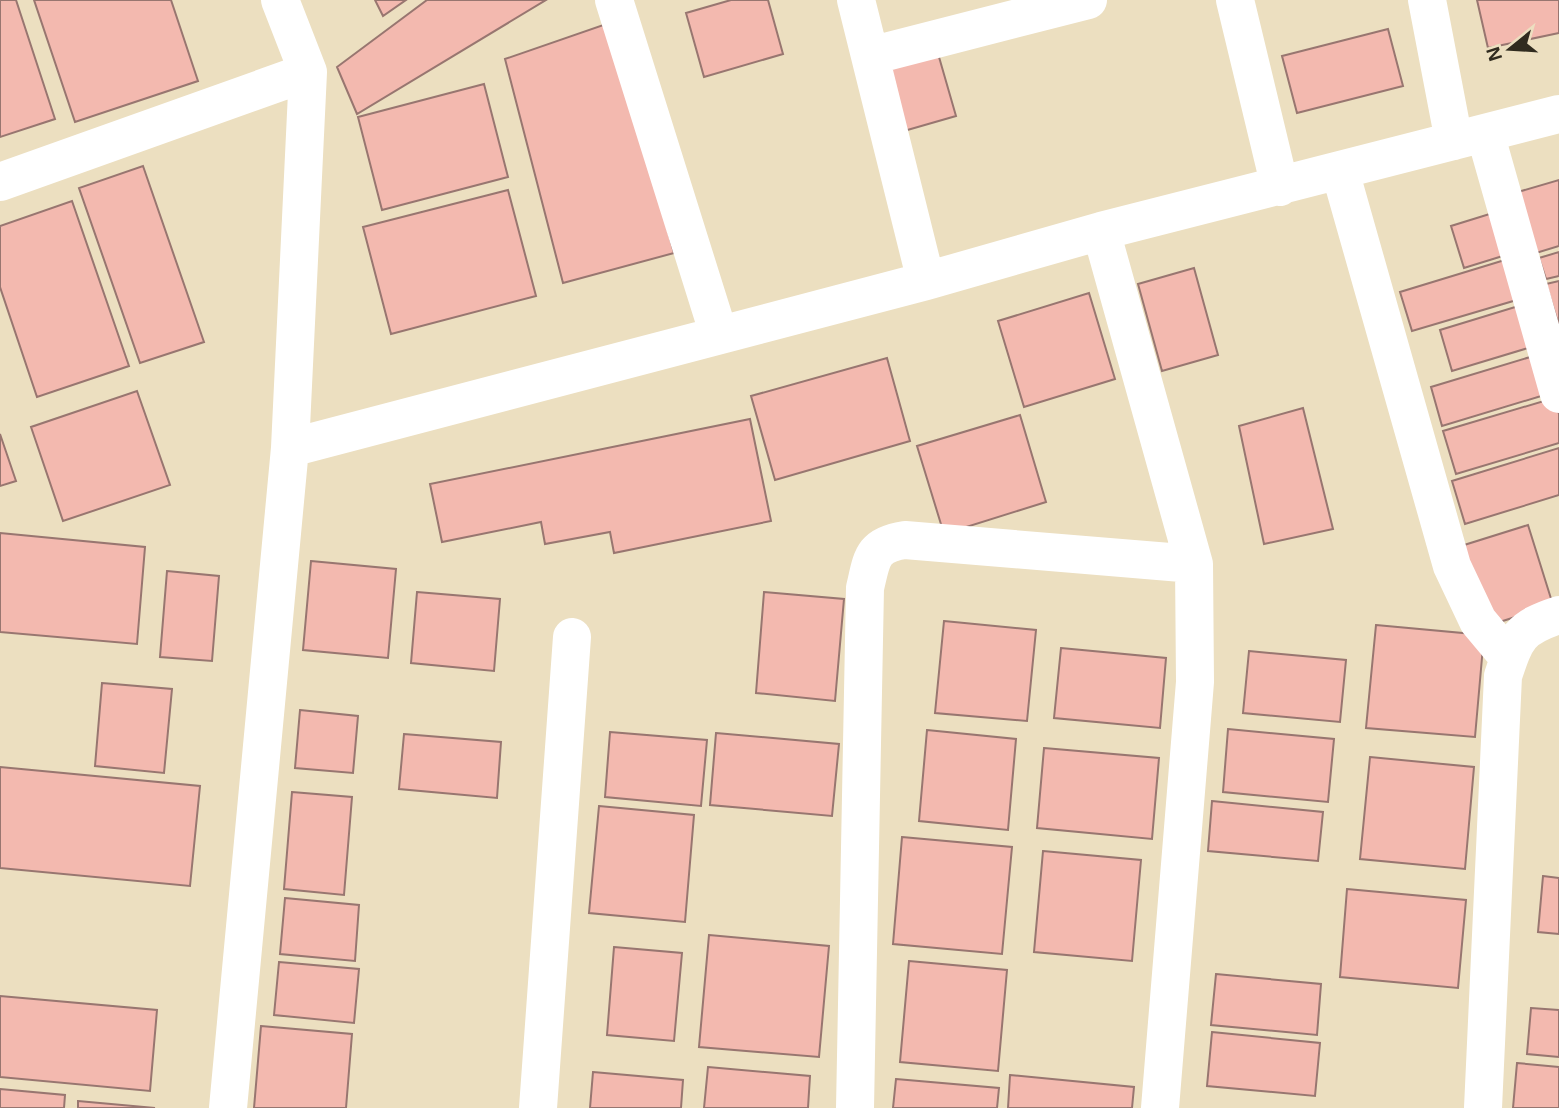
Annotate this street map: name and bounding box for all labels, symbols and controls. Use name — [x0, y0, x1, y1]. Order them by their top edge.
north arrow — [1475, 14, 1545, 84]
text: N — [1482, 44, 1506, 64]

